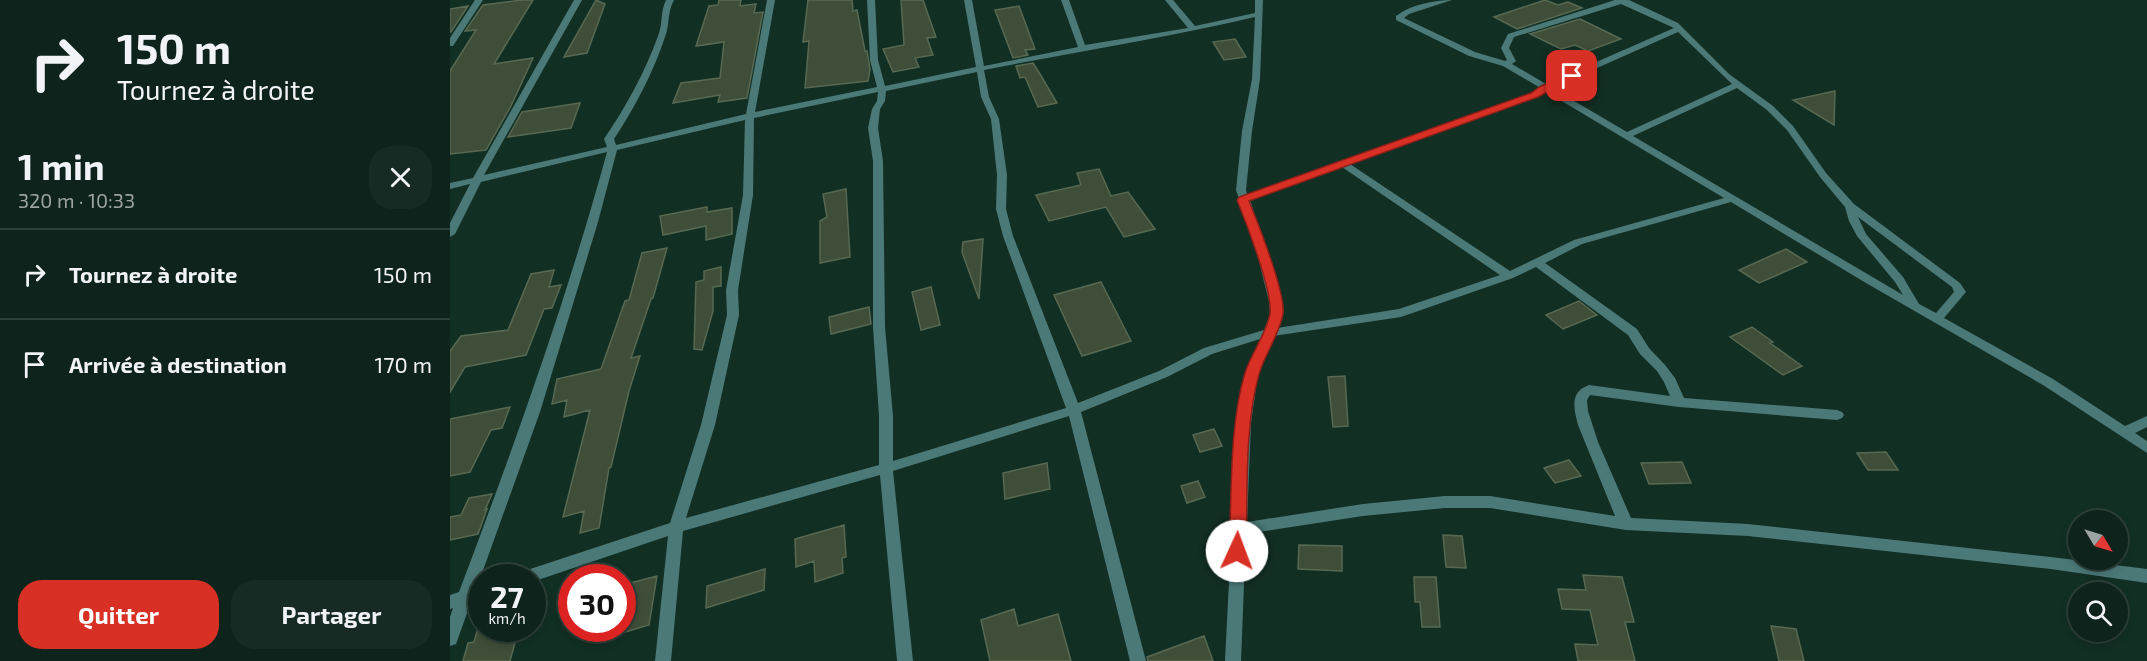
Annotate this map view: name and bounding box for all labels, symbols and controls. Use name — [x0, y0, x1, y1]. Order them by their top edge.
text: 150 m — [117, 22, 231, 72]
icon: right — [18, 24, 96, 102]
pin — [1546, 50, 1597, 101]
icon: arrive — [1555, 59, 1588, 92]
text: Tournez à droite — [117, 73, 315, 105]
text: 1 min — [18, 144, 105, 187]
button: close — [369, 146, 432, 209]
text: 320 m · 10:33 — [18, 188, 135, 212]
icon: right — [18, 258, 51, 291]
text: Tournez à droite — [69, 261, 238, 287]
text: 150 m — [374, 261, 432, 287]
icon: arrive — [18, 348, 51, 381]
text: Arrivée à destination — [69, 351, 287, 377]
text: 170 m — [375, 351, 432, 377]
north arrow — [2068, 510, 2128, 570]
map controls — [2068, 510, 2128, 642]
position arrow — [1205, 519, 1269, 583]
speed limit sign: 30 — [558, 564, 636, 642]
text: 27 — [490, 578, 524, 614]
button: Quitter — [18, 580, 219, 649]
button: Partager — [231, 580, 432, 649]
button: search — [2068, 582, 2128, 642]
text: km/h — [488, 609, 526, 627]

